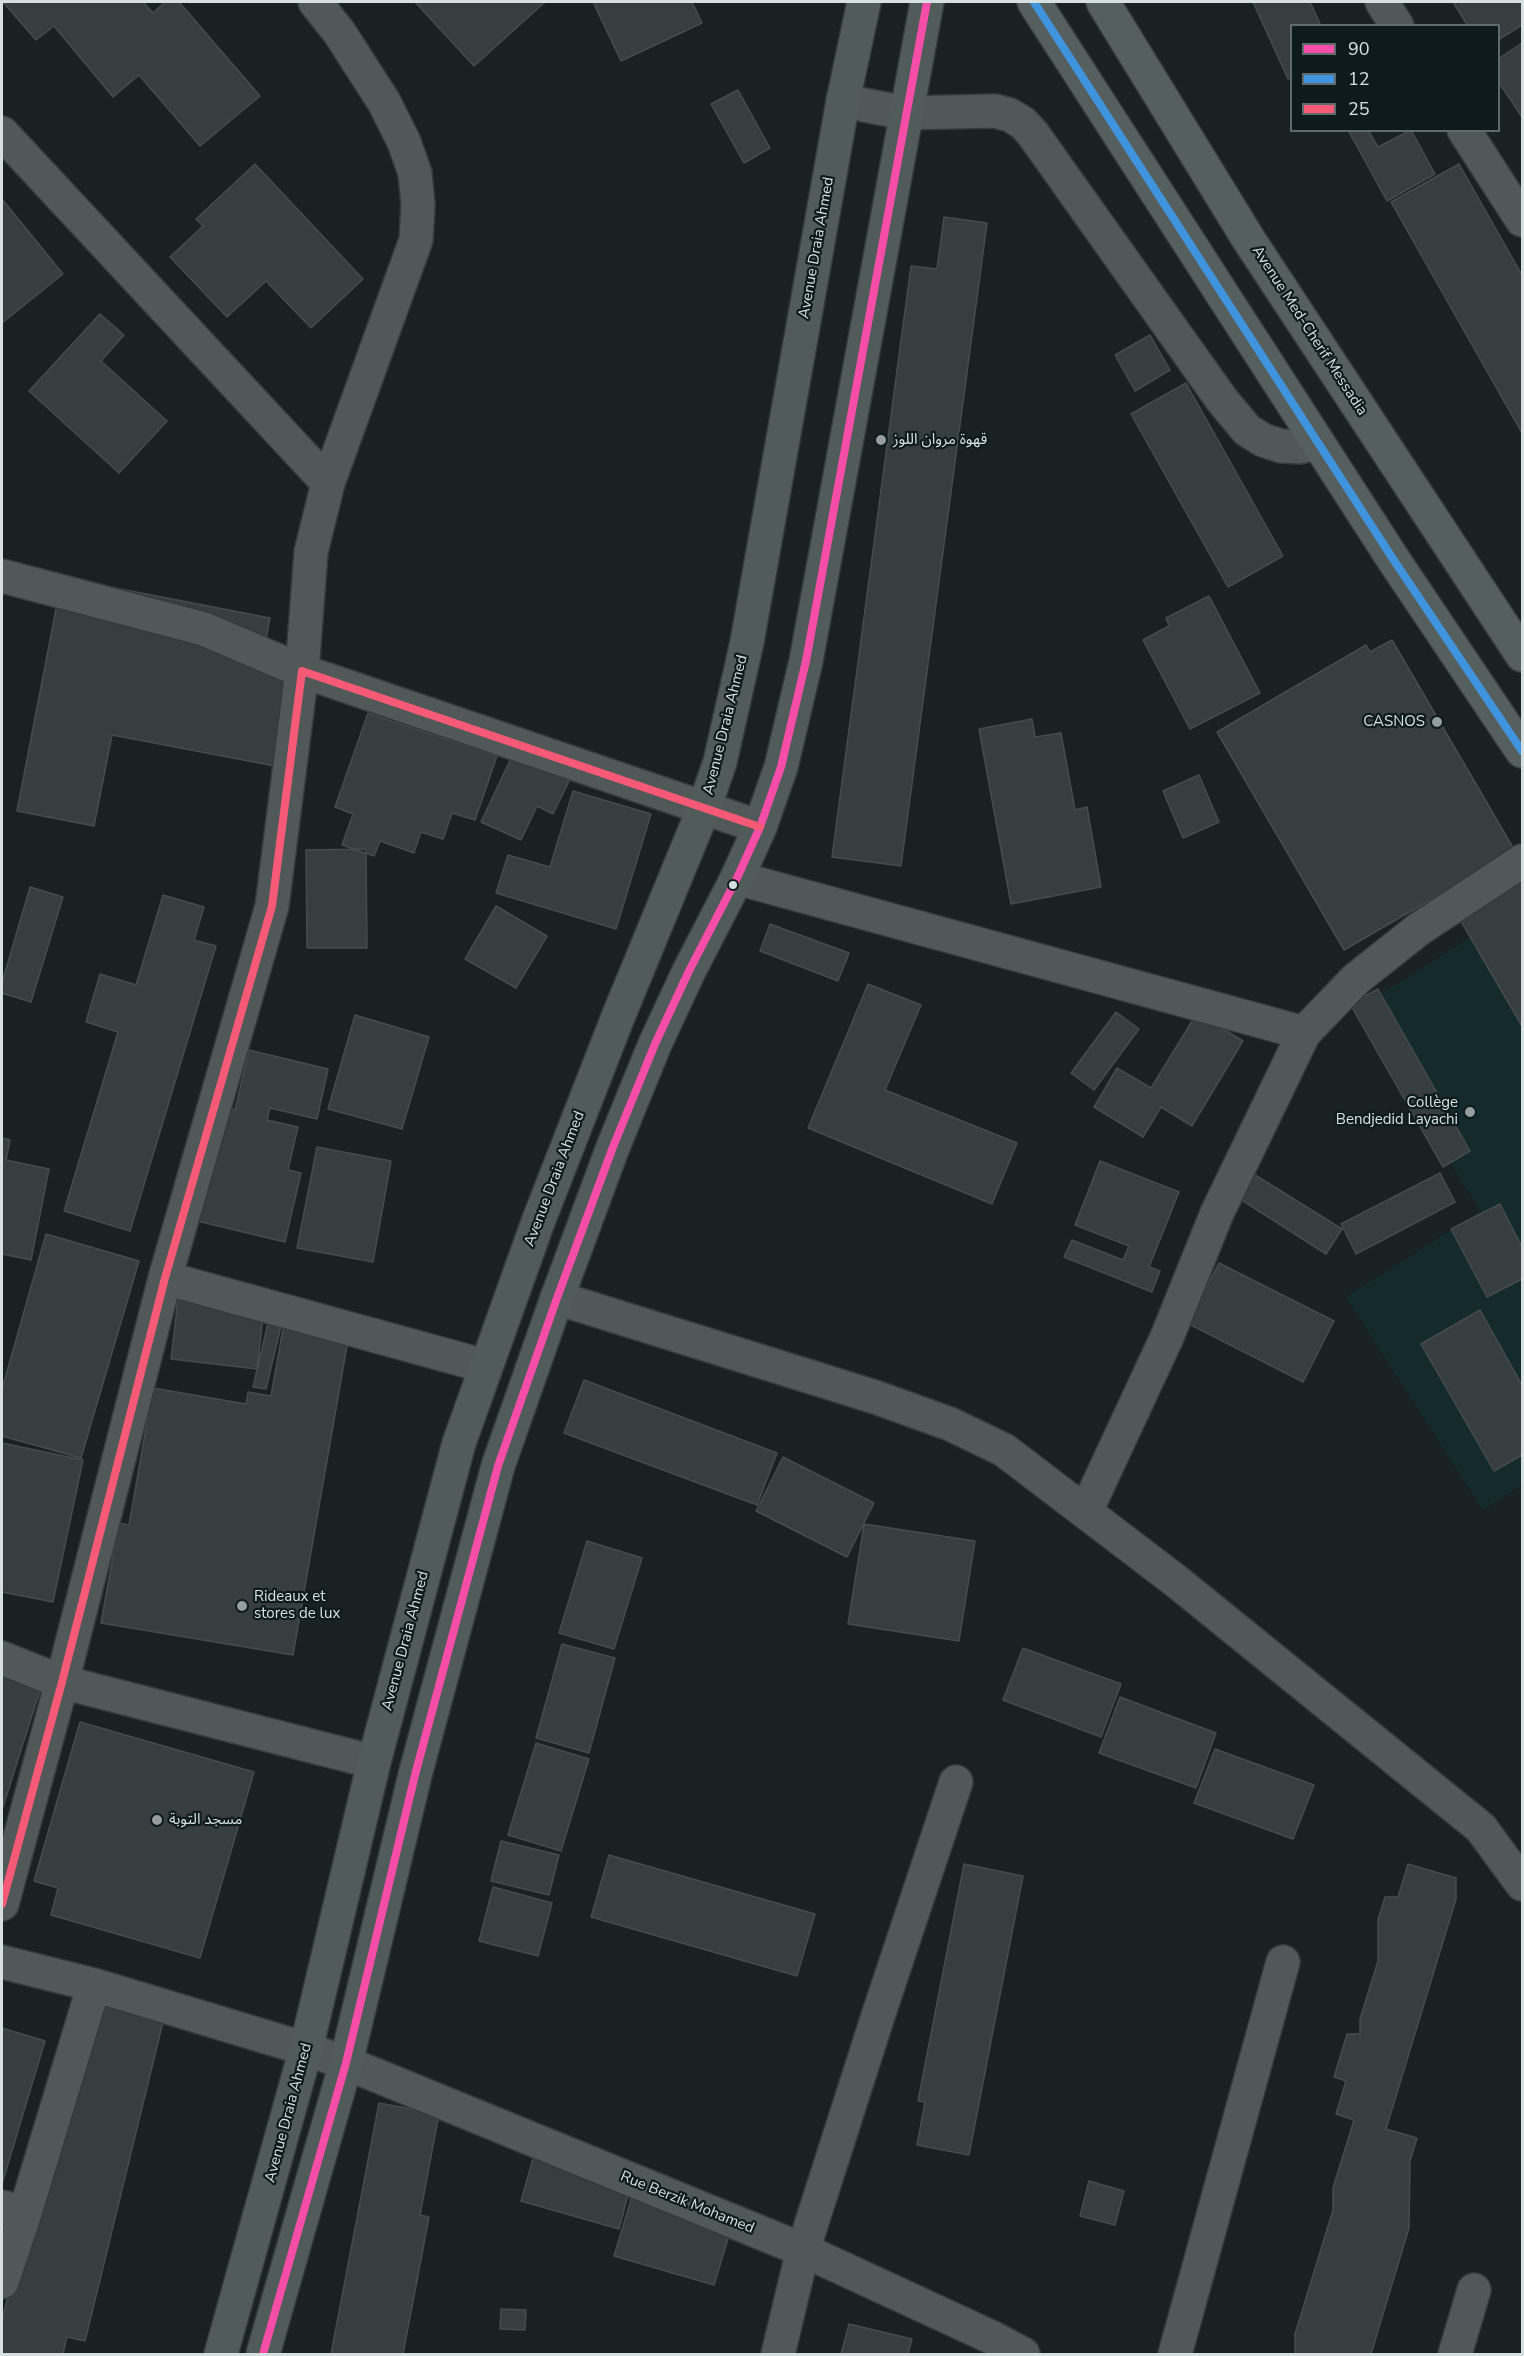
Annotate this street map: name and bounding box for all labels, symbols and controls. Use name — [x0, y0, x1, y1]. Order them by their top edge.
legend — [1290, 24, 1500, 132]
text: 90 — [1348, 37, 1370, 61]
text: 12 — [1348, 67, 1370, 91]
text: 25 — [1348, 97, 1370, 121]
street label: Avenue Draia Ahmed — [796, 176, 838, 320]
street label: Avenue Med-Cherif Messadia — [1247, 243, 1371, 419]
place label: قهوة مروان اللوز — [893, 431, 987, 449]
marker: قهوة مروان اللوز — [874, 433, 888, 447]
street label: Avenue Draia Ahmed — [700, 653, 752, 797]
place label: CASNOS — [1363, 713, 1425, 731]
marker: CASNOS — [1430, 715, 1444, 729]
unlabelled marker — [727, 879, 739, 891]
place label: Collège Bendjedid Layachi — [1336, 1094, 1458, 1129]
marker: Collège Bendjedid Layachi — [1463, 1105, 1477, 1119]
street label: Avenue Draia Ahmed — [521, 1109, 589, 1249]
street label: Avenue Draia Ahmed — [379, 1569, 433, 1713]
place label: Rideaux et stores de lux — [254, 1588, 340, 1623]
marker: Rideaux et stores de lux — [235, 1599, 249, 1613]
place label: مسجد التوبة — [169, 1811, 242, 1829]
marker: مسجد التوبة — [150, 1813, 164, 1827]
street label: Avenue Draia Ahmed — [262, 2041, 316, 2185]
street label: Rue Berzik Mohamed — [617, 2168, 757, 2238]

